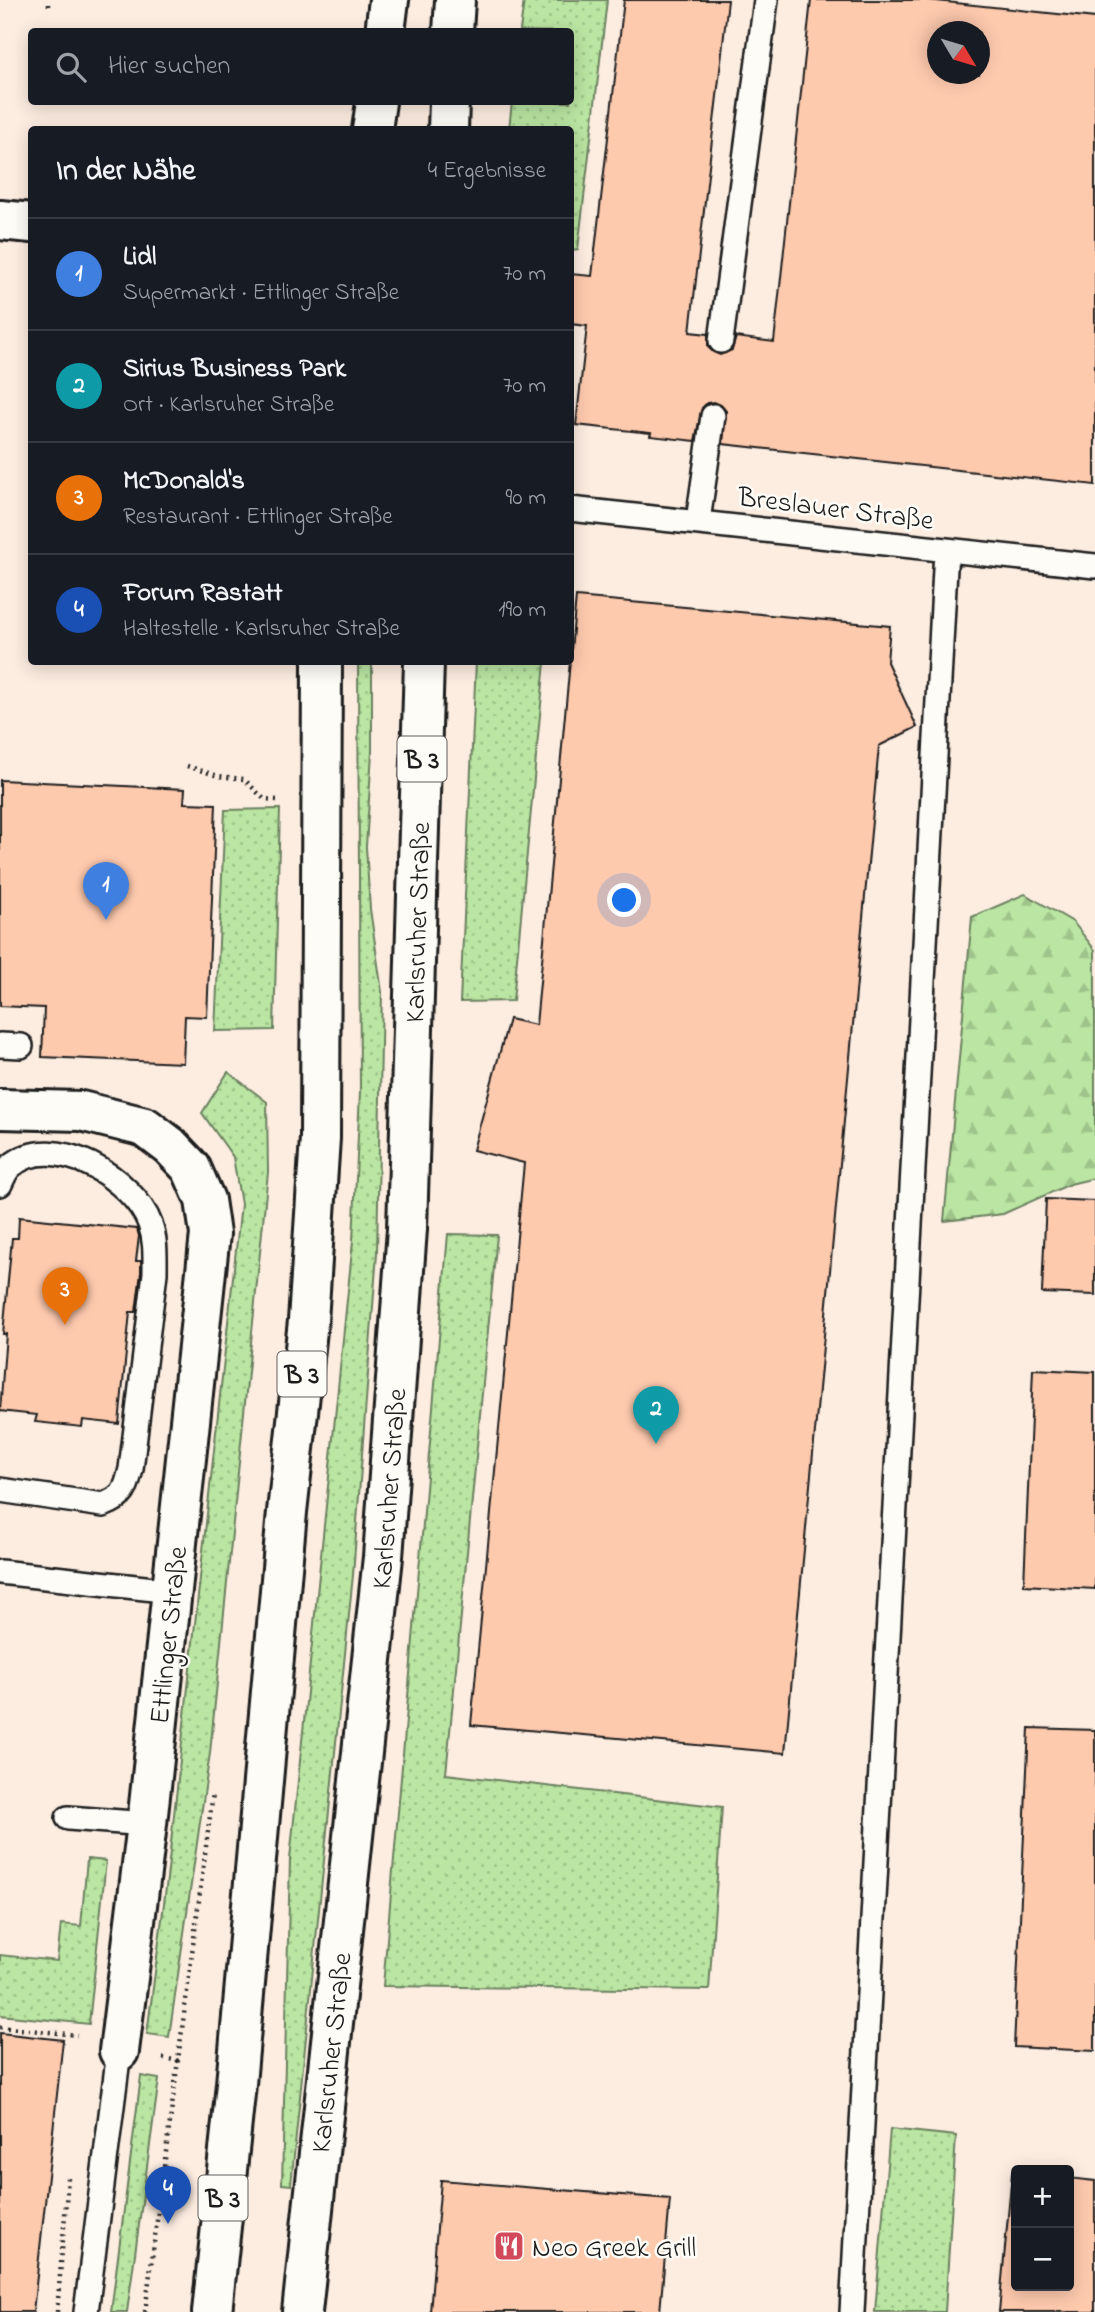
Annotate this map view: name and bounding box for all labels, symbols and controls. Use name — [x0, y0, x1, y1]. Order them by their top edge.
north arrow — [927, 21, 990, 84]
search box — [28, 28, 574, 105]
icon: search — [52, 48, 90, 86]
text: Hier suchen — [108, 48, 230, 86]
text: In der Nähe — [56, 150, 196, 194]
text: 4 Ergebnisse — [428, 155, 546, 188]
text: Lidl — [123, 239, 156, 277]
text: 1 — [75, 258, 83, 291]
text: 70 m — [503, 258, 546, 291]
text: Supermarkt · Ettlinger Straße — [123, 277, 399, 310]
text: Sirius Business Park — [123, 351, 346, 389]
text: 2 — [73, 370, 85, 403]
text: 70 m — [503, 370, 546, 403]
text: Ort · Karlsruher Straße — [123, 389, 334, 422]
text: McDonald's — [123, 463, 245, 501]
street label: Breslauer Straße — [734, 478, 936, 543]
text: 3 — [74, 482, 84, 515]
text: 90 m — [506, 482, 546, 515]
text: Restaurant · Ettlinger Straße — [123, 501, 393, 534]
text: Forum Rastatt — [123, 575, 282, 613]
text: 4 — [74, 594, 84, 627]
text: 190 m — [498, 594, 546, 627]
text: Haltestelle · Karlsruher Straße — [123, 613, 400, 646]
road number: B 3 — [398, 736, 446, 782]
street label: Karlsruher Straße — [396, 821, 443, 1024]
pin: 1 — [83, 862, 129, 920]
your location — [607, 883, 641, 917]
pin: 3 — [42, 1267, 88, 1325]
road number: B 3 — [278, 1352, 326, 1396]
pin: 2 — [633, 1386, 679, 1444]
street label: Karlsruher Straße — [363, 1387, 419, 1591]
street label: Ettlinger Straße — [141, 1544, 200, 1726]
street label: Karlsruher Straße — [302, 1950, 364, 2155]
map controls — [1011, 2165, 1074, 2291]
button: + — [1011, 2165, 1074, 2228]
pin: 4 — [145, 2166, 191, 2224]
road number: B 3 — [198, 2176, 248, 2220]
button: − — [1011, 2228, 1074, 2291]
restaurant icon: Neo Greek Grill — [492, 2229, 526, 2263]
place label: Neo Greek Grill — [532, 2229, 696, 2270]

